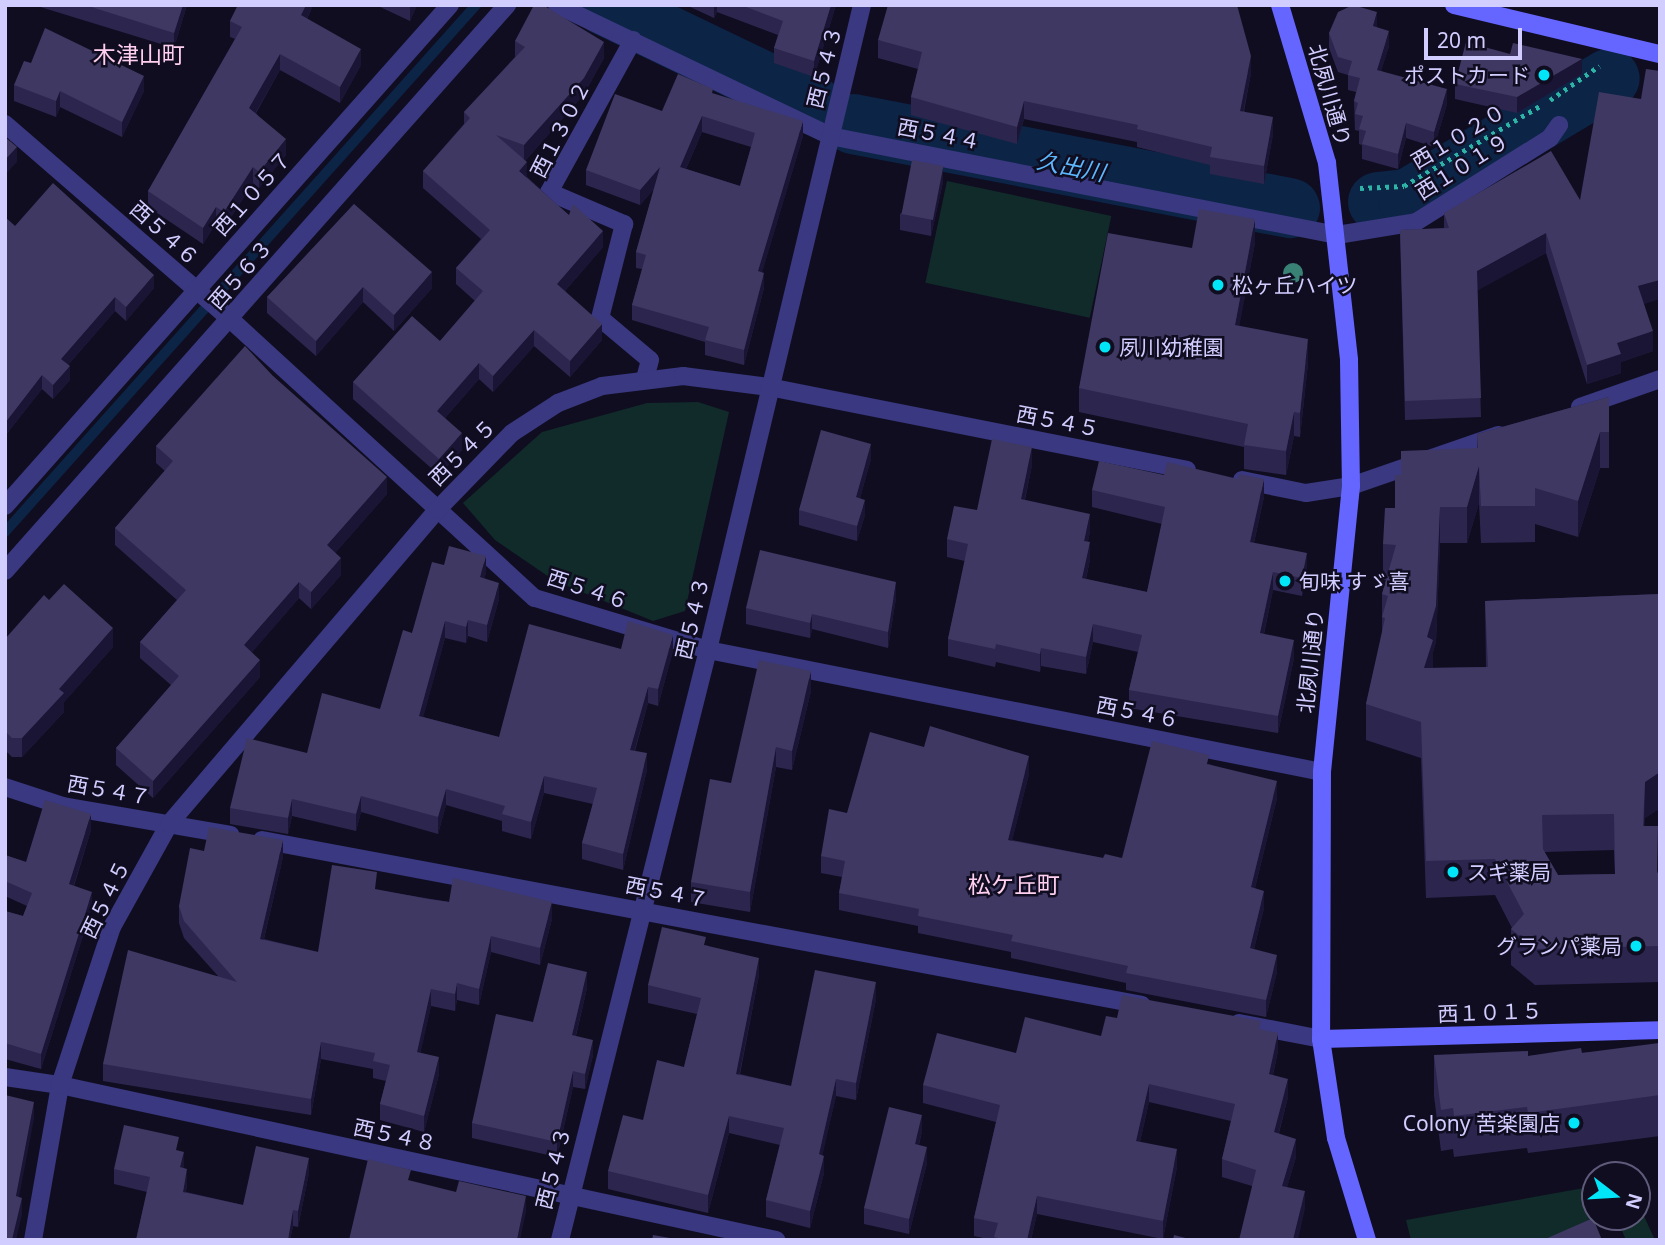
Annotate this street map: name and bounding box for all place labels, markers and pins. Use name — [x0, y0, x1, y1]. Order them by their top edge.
place label: ポストカード — [1404, 62, 1530, 88]
marker: ポストカード — [1536, 67, 1552, 83]
place label: 松ヶ丘ハイツ — [1232, 272, 1358, 298]
marker: 松ヶ丘ハイツ — [1210, 277, 1226, 293]
place label: 夙川幼稚園 — [1119, 334, 1224, 360]
marker: 夙川幼稚園 — [1097, 339, 1113, 355]
place label: 旬味 すゞ喜 — [1299, 568, 1409, 594]
marker: 旬味 すゞ喜 — [1277, 573, 1293, 589]
place label: スギ薬局 — [1467, 859, 1551, 885]
marker: スギ薬局 — [1445, 864, 1461, 880]
place label: グランパ薬局 — [1496, 933, 1622, 959]
marker: グランパ薬局 — [1628, 938, 1644, 954]
place label: Colony 苦楽園店 — [1403, 1110, 1560, 1136]
marker: Colony 苦楽園店 — [1566, 1115, 1582, 1131]

